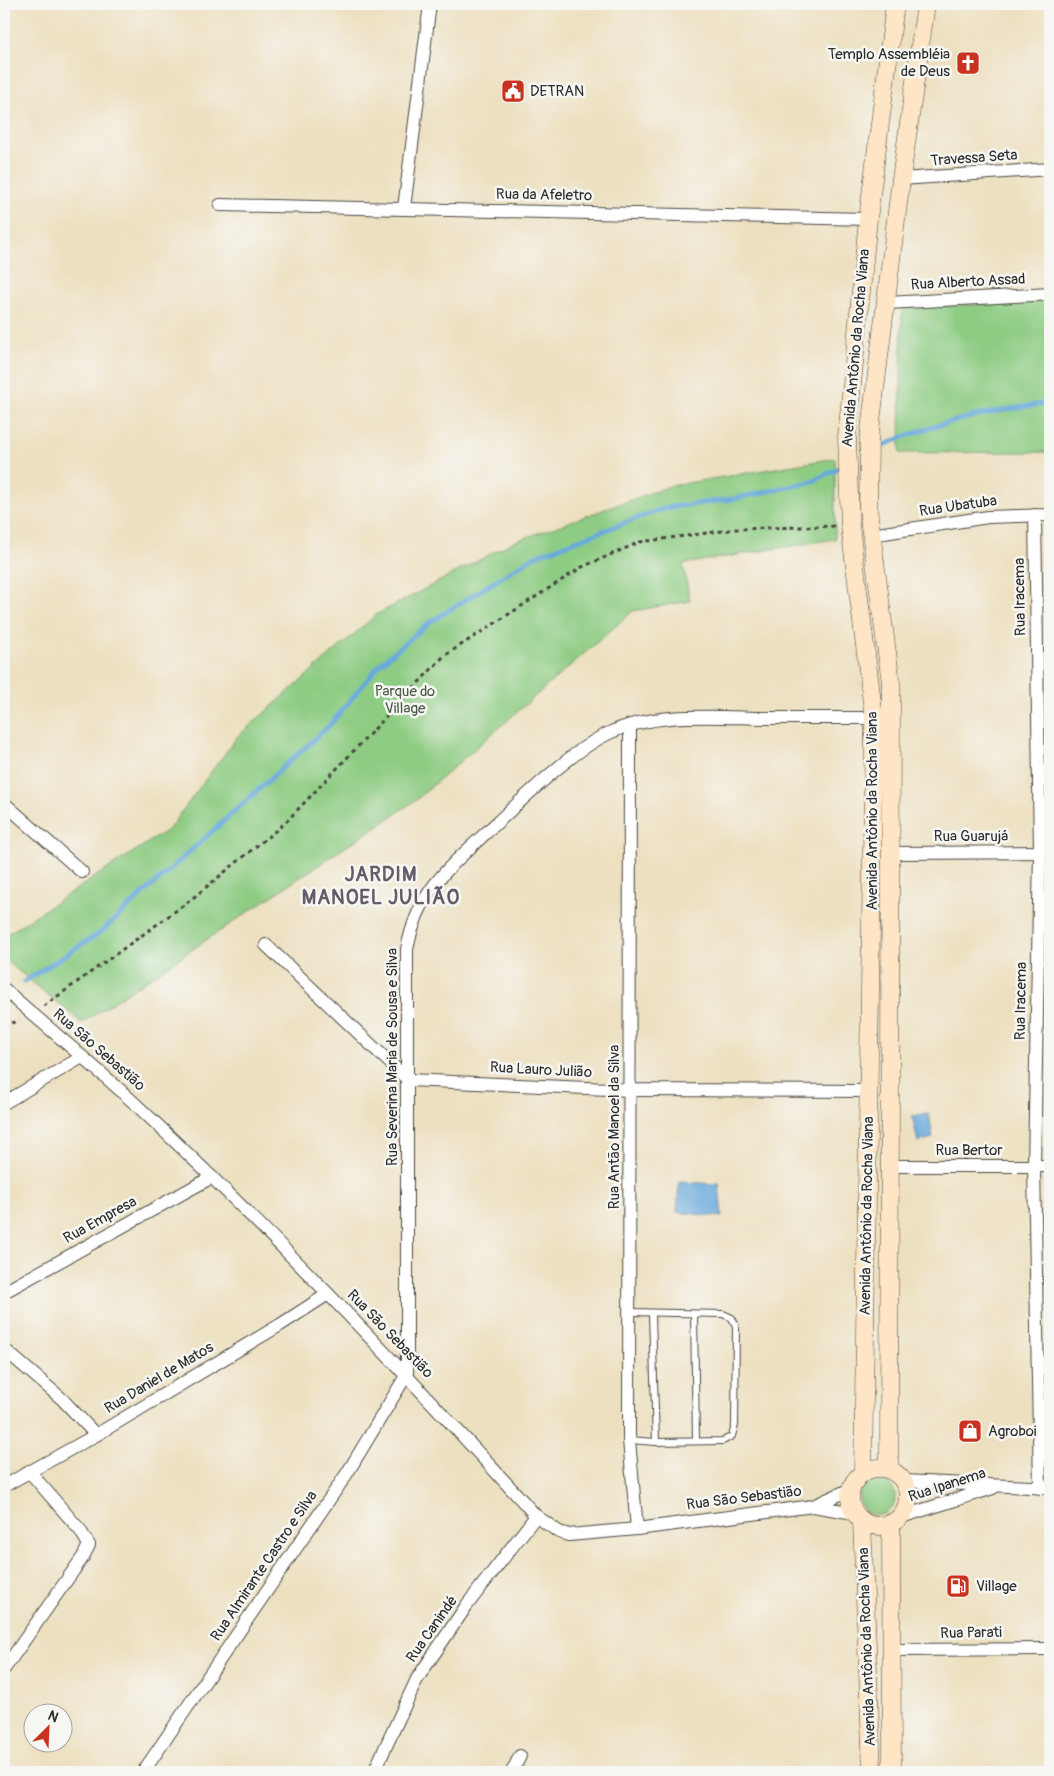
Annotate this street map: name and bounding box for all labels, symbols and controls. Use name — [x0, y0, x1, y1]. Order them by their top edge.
place label: Templo Assembléia de Deus — [828, 45, 950, 81]
church icon: Templo Assembléia de Deus — [955, 50, 981, 76]
public building icon: DETRAN — [500, 78, 526, 104]
place label: DETRAN — [530, 82, 584, 101]
street label: Travessa Seta — [930, 145, 1018, 171]
street label: Rua da Afeletro — [496, 185, 592, 205]
street label: Avenida Antônio da Rocha Viana — [838, 248, 874, 448]
street label: Rua Alberto Assad — [910, 270, 1026, 294]
street label: Rua Ubatuba — [918, 491, 998, 521]
street label: Rua Iracema — [1010, 558, 1030, 636]
park label: Parque do Village — [375, 682, 435, 718]
street label: Avenida Antônio da Rocha Viana — [863, 711, 882, 911]
street label: Rua Guarujá — [934, 827, 1008, 846]
district label: JARDIM MANOEL JULIÃO — [302, 862, 460, 910]
street label: Rua Severina Maria de Sousa e Silva — [383, 948, 402, 1166]
street label: Rua Iracema — [1011, 962, 1031, 1040]
street label: Rua São Sebastião — [49, 1005, 149, 1095]
street label: Rua Antão Manoel da Silva — [605, 1045, 624, 1209]
street label: Rua Lauro Julião — [489, 1058, 593, 1082]
street label: Avenida Antônio da Rocha Viana — [856, 1116, 878, 1316]
street label: Rua Bertor — [935, 1141, 1003, 1160]
street label: Rua Empresa — [60, 1192, 140, 1248]
street label: Rua São Sebastião — [343, 1286, 437, 1382]
street label: Rua Daniel de Matos — [101, 1338, 217, 1418]
shop icon: Agroboi — [957, 1418, 983, 1444]
place label: Agroboi — [988, 1422, 1037, 1441]
street label: Rua Ipanema — [906, 1464, 988, 1506]
street label: Rua São Sebastião — [685, 1482, 803, 1514]
street label: Rua Almirante Castro e Silva — [207, 1487, 321, 1645]
street label: Avenida Antônio da Rocha Viana — [854, 1547, 880, 1747]
fuel station icon: Village — [945, 1573, 971, 1599]
place label: Village — [976, 1577, 1017, 1596]
street label: Rua Canindé — [402, 1592, 462, 1666]
street label: Rua Parati — [940, 1623, 1002, 1643]
north arrow — [22, 1704, 72, 1754]
text: N — [45, 1707, 61, 1726]

